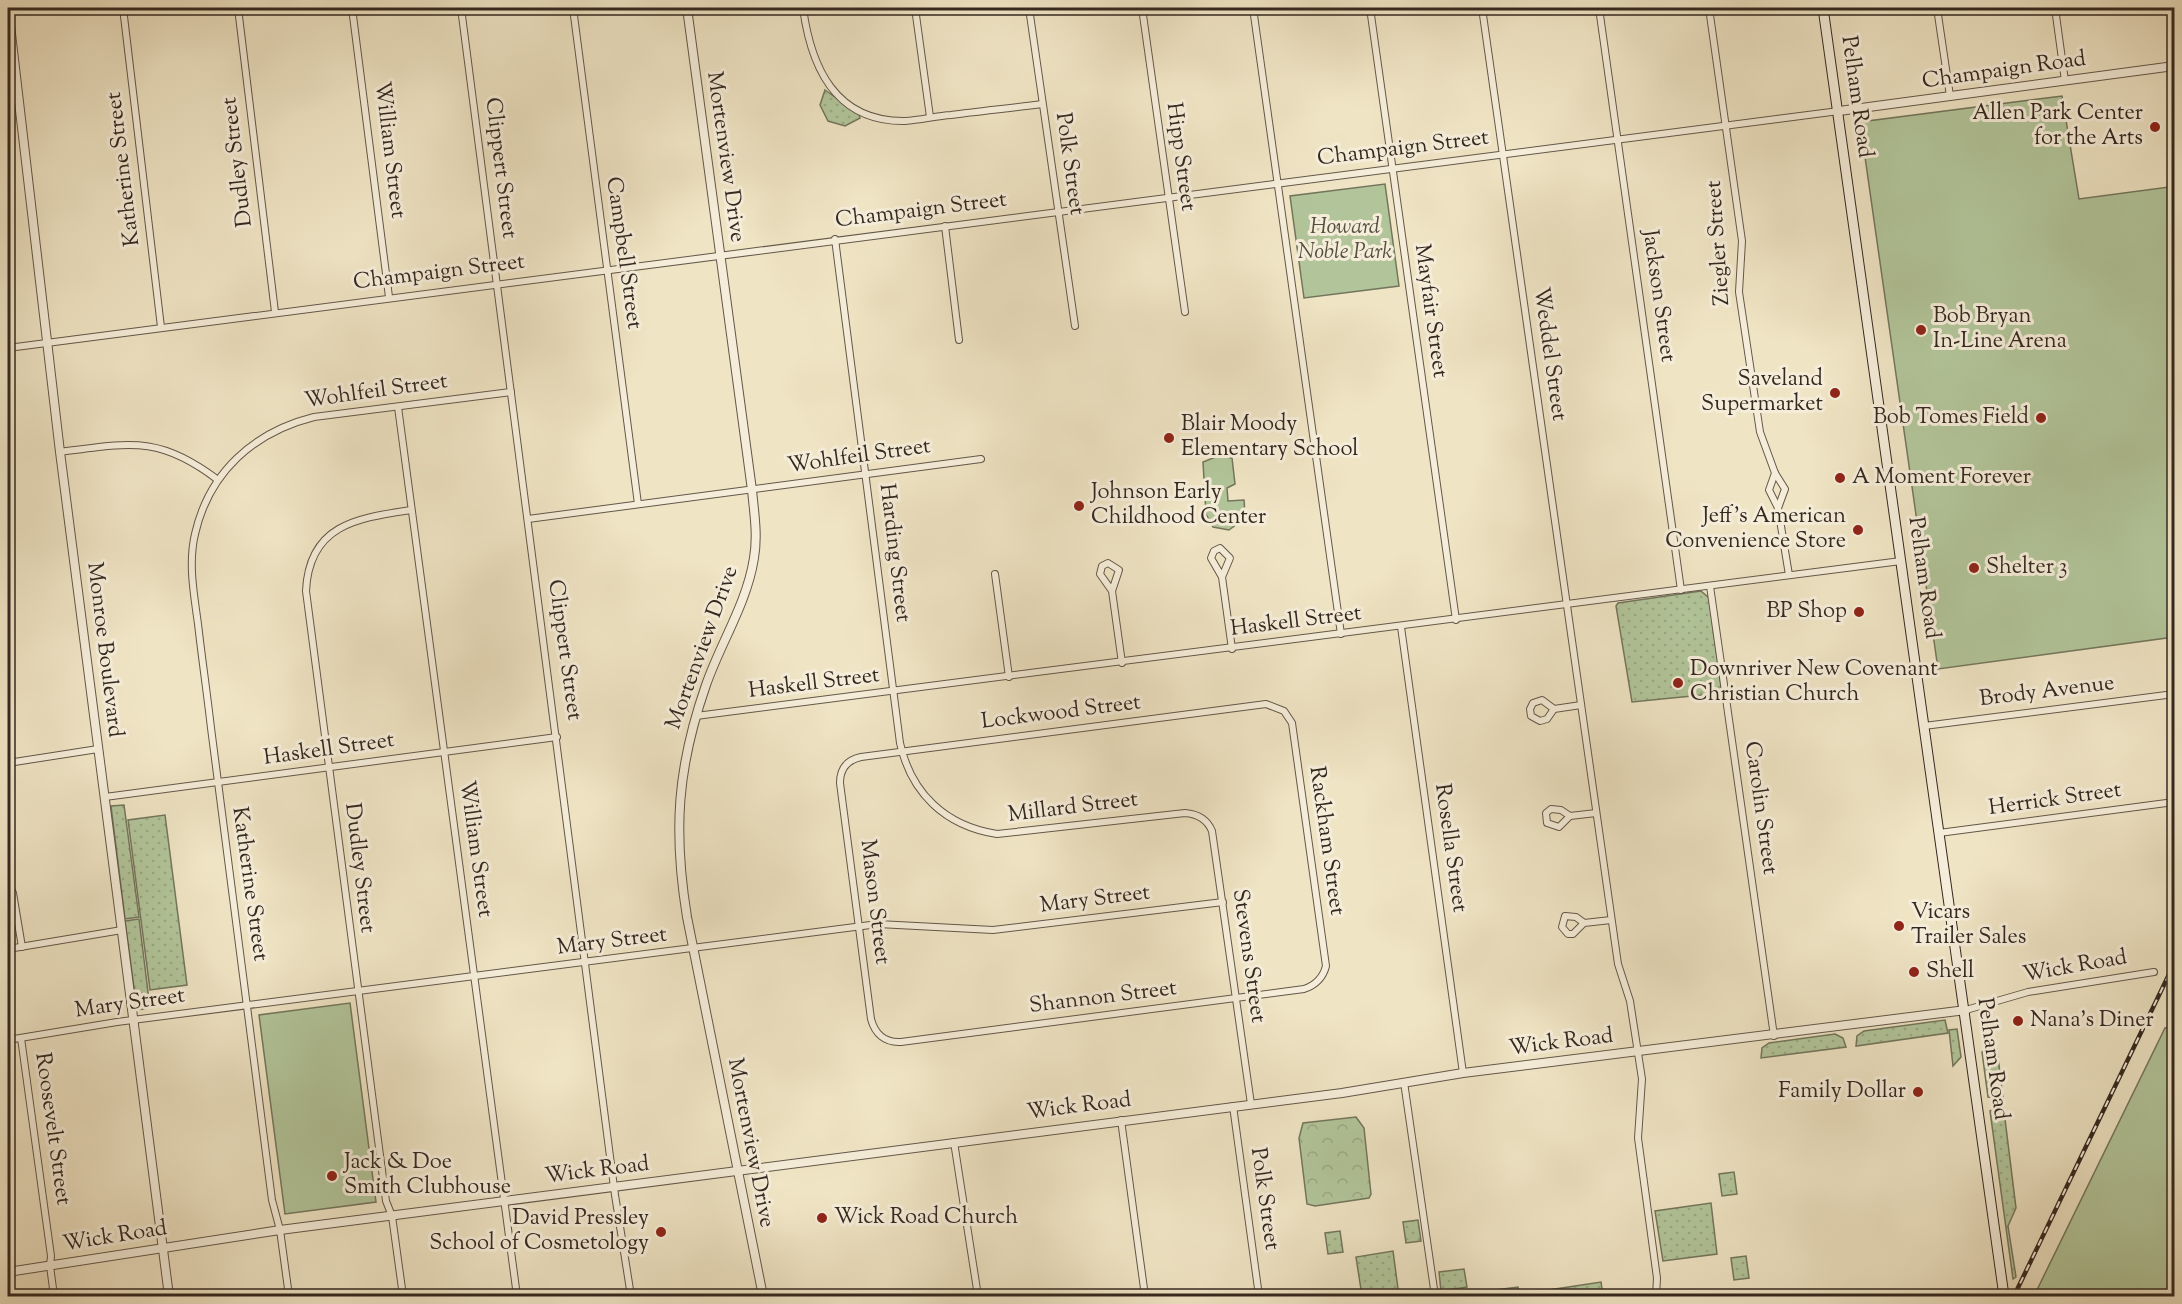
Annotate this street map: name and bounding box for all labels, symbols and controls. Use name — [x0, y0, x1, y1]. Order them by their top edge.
street label: Pelham Road — [1832, 34, 1880, 160]
street label: Champaign Road — [1920, 44, 2088, 98]
street label: Mortenview Drive — [697, 70, 753, 244]
street label: William Street — [365, 80, 413, 221]
street label: Katherine Street — [99, 89, 149, 248]
street label: Dudley Street — [214, 95, 262, 229]
street label: Clippert Street — [475, 96, 525, 241]
place label: Allen Park Center for the Arts — [1972, 98, 2143, 155]
street label: Hipp Street — [1157, 101, 1204, 214]
street label: Polk Street — [1046, 111, 1092, 218]
marker: Allen Park Center for the Arts — [2148, 120, 2162, 134]
street label: Champaign Street — [1315, 123, 1491, 175]
street label: Campbell Street — [596, 175, 650, 332]
street label: Ziegler Street — [1699, 179, 1739, 307]
street label: Champaign Street — [833, 185, 1009, 237]
park label: Howard Noble Park — [1298, 212, 1392, 269]
street label: Jackson Street — [1633, 227, 1683, 365]
street label: Mayfair Street — [1405, 242, 1455, 380]
street label: Champaign Street — [351, 247, 527, 299]
street label: Weddel Street — [1524, 285, 1574, 423]
place label: Bob Bryan In-Line Arena — [1933, 301, 2067, 358]
marker: Bob Bryan In-Line Arena — [1914, 323, 1928, 337]
place label: Saveland Supermarket — [1701, 364, 1823, 421]
street label: Wohlfeil Street — [302, 366, 450, 418]
marker: Saveland Supermarket — [1828, 386, 1842, 400]
place label: Bob Tomes Field — [1873, 402, 2029, 434]
place label: Blair Moody Elementary School — [1181, 409, 1358, 466]
marker: Bob Tomes Field — [2034, 411, 2048, 425]
street label: Wohlfeil Street — [785, 431, 933, 483]
marker: Blair Moody Elementary School — [1162, 431, 1176, 445]
place label: A Moment Forever — [1852, 462, 2031, 494]
marker: A Moment Forever — [1833, 471, 1847, 485]
place label: Johnson Early Childhood Center — [1090, 477, 1266, 534]
street label: Harding Street — [870, 482, 918, 624]
marker: Johnson Early Childhood Center — [1072, 499, 1086, 513]
place label: Jeff's American Convenience Store — [1665, 501, 1846, 558]
street label: Pelham Road — [1899, 515, 1947, 641]
marker: Jeff's American Convenience Store — [1851, 523, 1865, 537]
place label: Shelter 3 — [1986, 552, 2067, 584]
street label: Monroe Boulevard — [77, 561, 131, 739]
marker: Shelter 3 — [1967, 561, 1981, 575]
street label: Mortenview Drive — [659, 562, 747, 734]
street label: Clippert Street — [538, 578, 590, 723]
place label: BP Shop — [1766, 596, 1847, 628]
street label: Haskell Street — [1229, 598, 1364, 646]
marker: BP Shop — [1852, 605, 1866, 619]
place label: Downriver New Covenant Christian Church — [1690, 654, 1938, 711]
street label: Haskell Street — [747, 660, 882, 708]
street label: Brody Avenue — [1978, 668, 2116, 716]
marker: Downriver New Covenant Christian Church — [1671, 676, 1685, 690]
street label: Lockwood Street — [979, 687, 1143, 739]
street label: Haskell Street — [262, 725, 397, 775]
street label: Carolin Street — [1735, 739, 1785, 877]
street label: Rackham Street — [1300, 764, 1352, 918]
street label: Herrick Street — [1987, 775, 2124, 825]
street label: William Street — [450, 779, 500, 920]
street label: Rosella Street — [1425, 781, 1475, 915]
street label: Millard Street — [1006, 784, 1140, 832]
street label: Dudley Street — [335, 801, 383, 935]
street label: Katherine Street — [222, 805, 276, 964]
street label: Mason Street — [850, 838, 898, 967]
street label: Mary Street — [1038, 877, 1152, 923]
street label: Stevens Street — [1223, 887, 1273, 1025]
place label: Vicars Trailer Sales — [1911, 897, 2026, 954]
street label: Mary Street — [555, 919, 669, 965]
marker: Vicars Trailer Sales — [1892, 919, 1906, 933]
street label: Wick Road — [2020, 942, 2130, 992]
place label: Shell — [1926, 956, 1974, 988]
marker: Shell — [1907, 965, 1921, 979]
street label: Shannon Street — [1027, 973, 1179, 1023]
street label: Mary Street — [73, 980, 188, 1028]
street label: Pelham Road — [1968, 996, 2016, 1122]
place label: Nana's Diner — [2030, 1005, 2154, 1037]
marker: Nana's Diner — [2011, 1014, 2025, 1028]
street label: Wick Road — [1507, 1021, 1615, 1065]
street label: Roosevelt Street — [25, 1051, 79, 1208]
street label: Mortenview Drive — [718, 1056, 782, 1230]
place label: Family Dollar — [1778, 1076, 1906, 1108]
street label: Wick Road — [1025, 1085, 1133, 1129]
marker: Family Dollar — [1911, 1085, 1925, 1099]
street label: Polk Street — [1241, 1146, 1287, 1253]
place label: Jack & Doe Smith Clubhouse — [343, 1147, 511, 1204]
street label: Wick Road — [543, 1149, 651, 1193]
marker: Jack & Doe Smith Clubhouse — [325, 1169, 339, 1183]
place label: Wick Road Church — [834, 1202, 1018, 1234]
place label: David Pressley School of Cosmetology — [429, 1203, 649, 1260]
marker: Wick Road Church — [815, 1211, 829, 1225]
street label: Wick Road — [61, 1213, 169, 1261]
marker: David Pressley School of Cosmetology — [654, 1225, 668, 1239]

